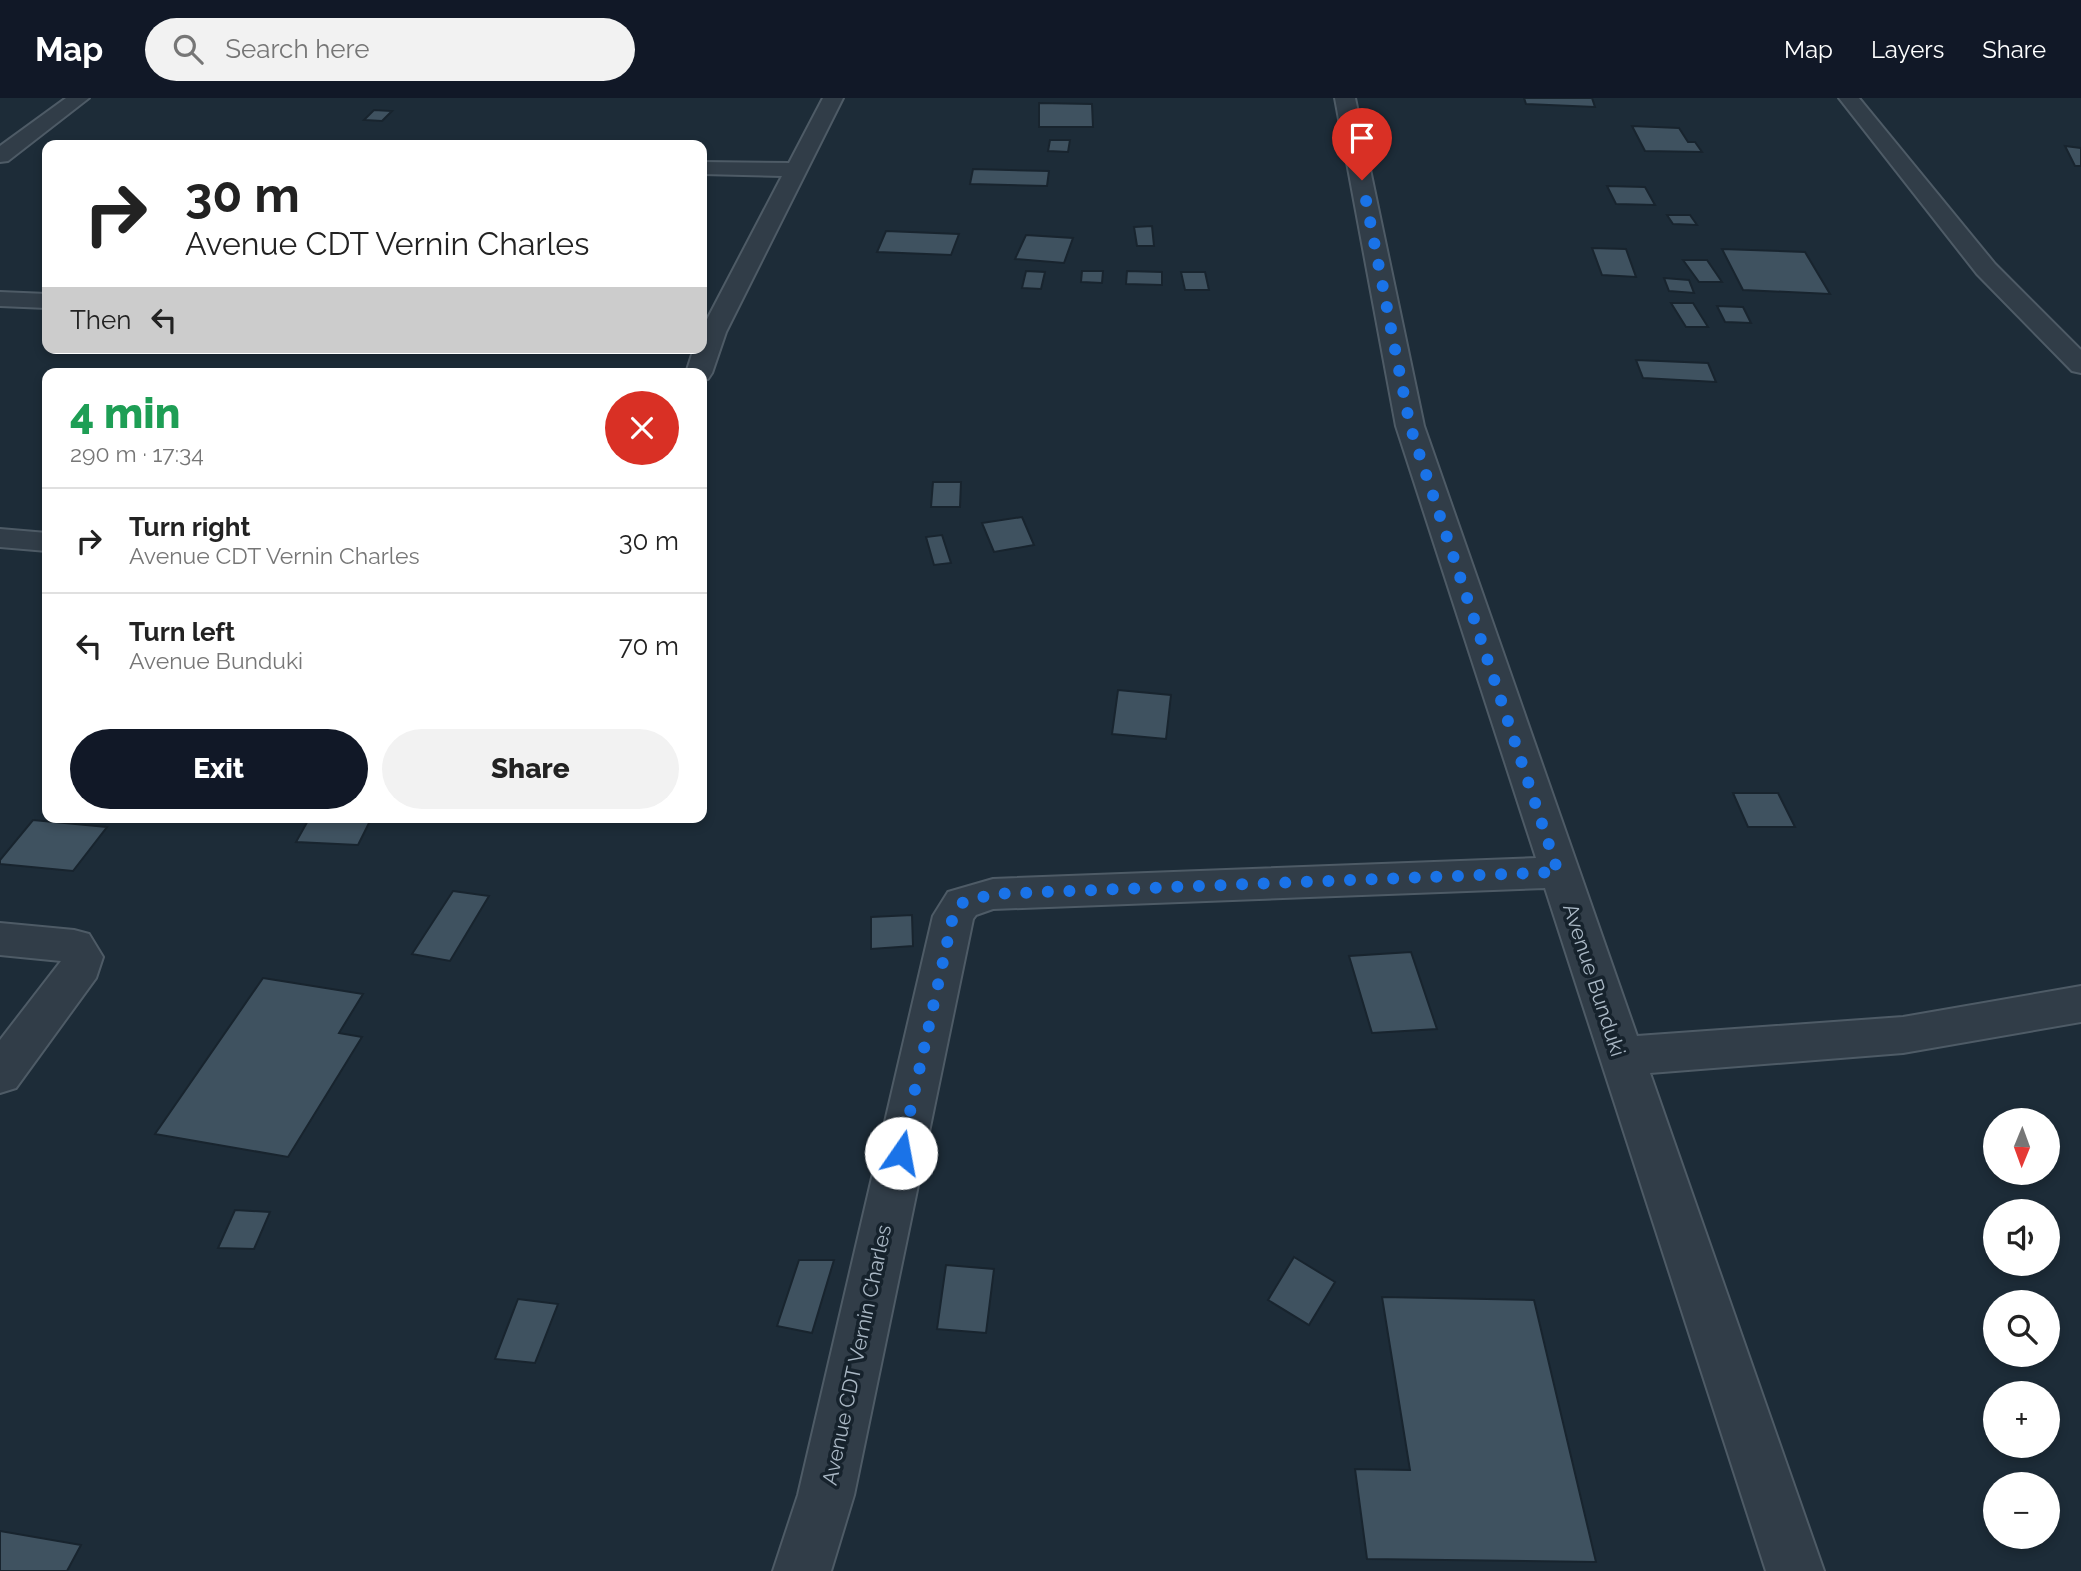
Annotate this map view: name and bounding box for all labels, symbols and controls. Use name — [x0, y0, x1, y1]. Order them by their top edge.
search box — [145, 18, 635, 81]
text: Map — [35, 30, 103, 69]
icon: search — [169, 30, 207, 68]
text: Search here — [225, 34, 370, 64]
text: Map — [1784, 35, 1833, 64]
text: Layers — [1871, 35, 1944, 64]
text: Share — [1982, 35, 2046, 64]
pin — [1332, 108, 1392, 180]
icon: arrive — [1343, 119, 1381, 157]
text: 30 m — [185, 166, 300, 223]
icon: right — [70, 168, 161, 259]
text: Avenue CDT Vernin Charles — [185, 225, 590, 262]
icon: left — [145, 301, 183, 339]
text: Then — [70, 305, 131, 335]
text: 4 min — [70, 389, 180, 438]
button: close — [605, 391, 679, 465]
text: 290 m · 17:34 — [70, 440, 204, 467]
text: Turn right — [129, 512, 250, 542]
icon: right — [70, 522, 108, 560]
text: 30 m — [619, 526, 679, 556]
text: Avenue CDT Vernin Charles — [129, 542, 420, 569]
text: Turn left — [129, 617, 235, 647]
icon: left — [70, 627, 108, 665]
text: 70 m — [619, 631, 679, 661]
text: Avenue Bunduki — [129, 647, 303, 674]
button: Exit — [70, 729, 368, 809]
button: Share — [382, 729, 679, 809]
street label: Avenue Bunduki — [1558, 900, 1631, 1059]
north arrow — [1983, 1108, 2060, 1185]
map controls — [1983, 1108, 2060, 1549]
position arrow — [864, 1116, 938, 1190]
button: sound — [1983, 1199, 2060, 1276]
street label: Avenue CDT Vernin Charles — [817, 1222, 896, 1487]
button: search — [1983, 1290, 2060, 1367]
button: + — [1983, 1381, 2060, 1458]
button: − — [1983, 1472, 2060, 1549]

